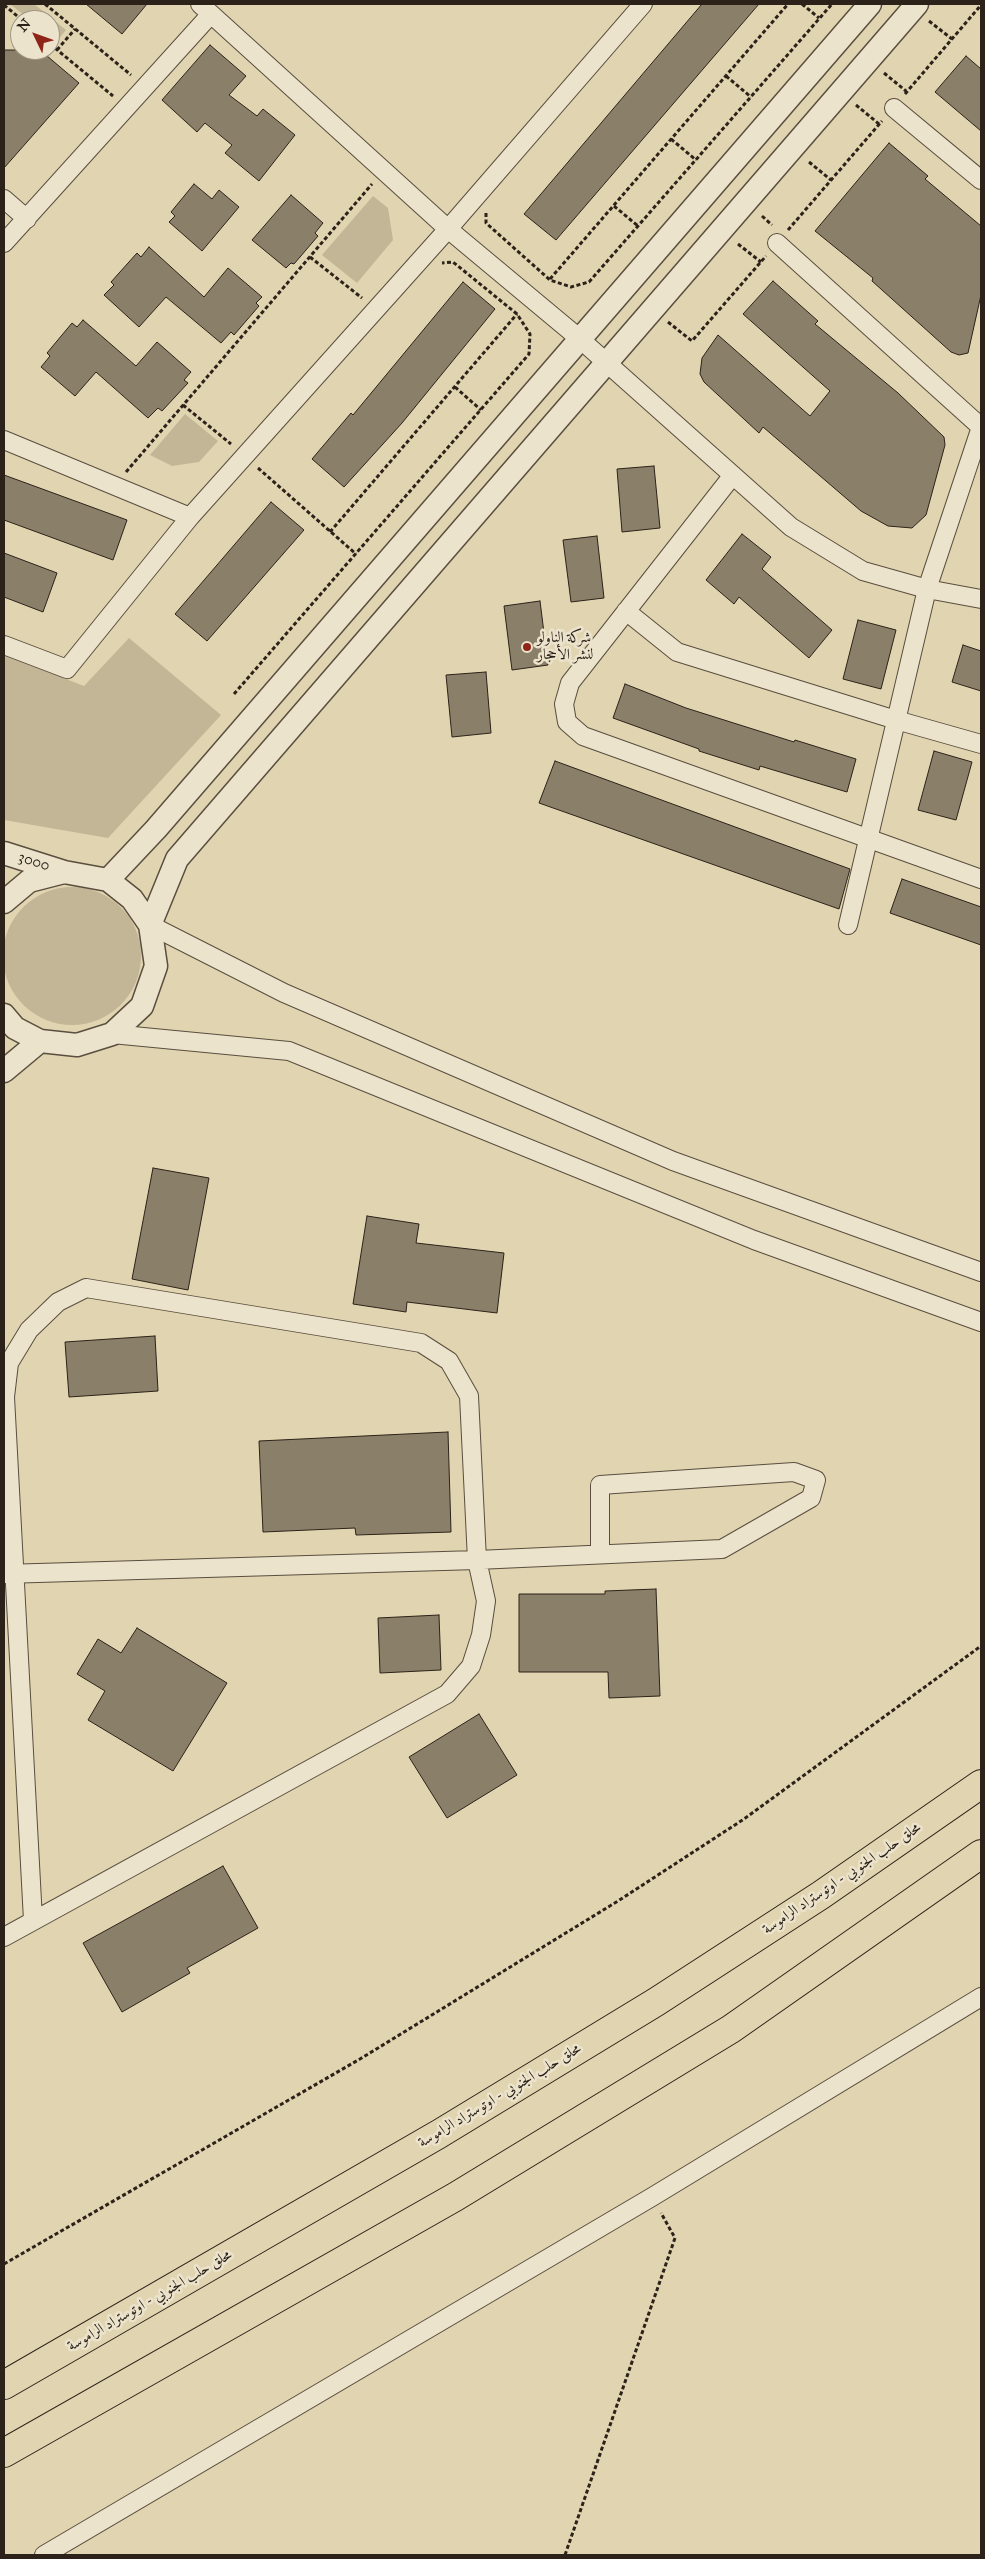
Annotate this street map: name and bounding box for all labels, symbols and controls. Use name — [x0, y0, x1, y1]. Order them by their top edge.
north arrow — [10, 10, 60, 60]
text: N — [14, 15, 35, 35]
place label: شركة الناولو لنشر الأحجار — [537, 629, 593, 664]
marker: شركة الناولو لنشر الأحجار — [521, 641, 533, 653]
street label: 3000 — [16, 848, 52, 876]
street label: محلق حلب الجنوبي - اوتوستراد الراموسة — [759, 1819, 925, 1939]
street label: محلق حلب الجنوبي - اوتوستراد الراموسة — [415, 2040, 585, 2152]
street label: محلق حلب الجنوبي - اوتوستراد الراموسة — [64, 2246, 236, 2356]

